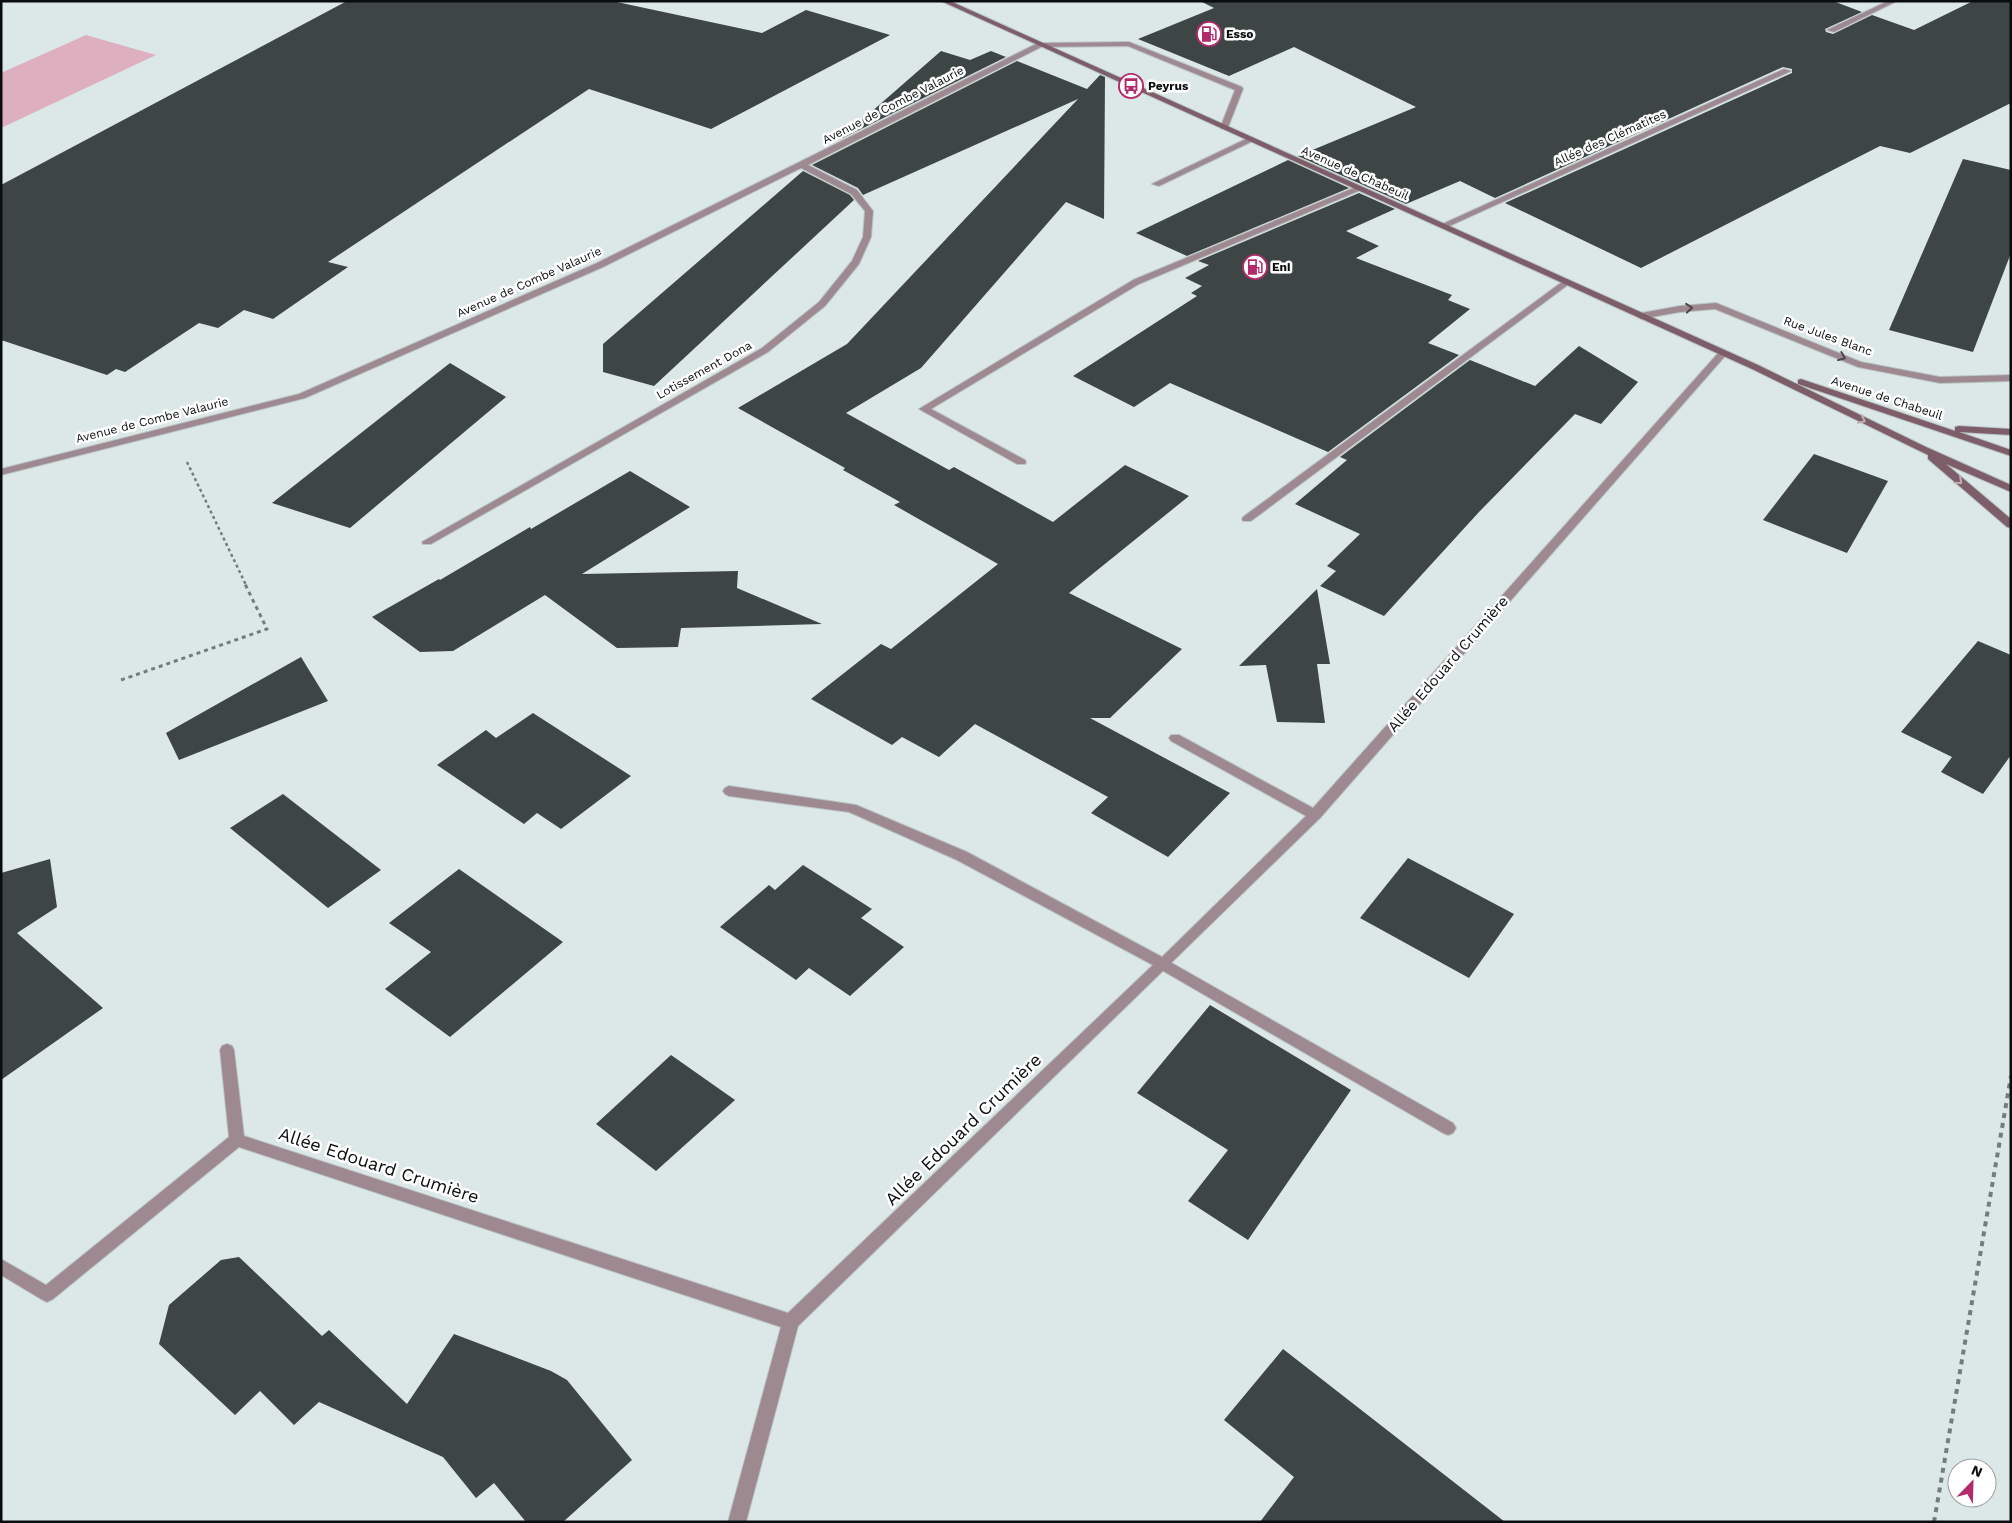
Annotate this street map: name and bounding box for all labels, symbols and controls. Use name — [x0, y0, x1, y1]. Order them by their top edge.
fuel station icon: Esso — [1196, 21, 1222, 47]
place label: Esso — [1226, 27, 1254, 41]
street label: Avenue de Combe Valaurie — [820, 63, 966, 147]
bus stop icon: Peyrus — [1118, 73, 1144, 99]
place label: Peyrus — [1148, 79, 1189, 93]
street label: Allée des Clématites — [1552, 107, 1668, 169]
street label: Avenue de Chabeuil — [1299, 143, 1411, 203]
street label: Avenue de Combe Valaurie — [455, 244, 604, 320]
fuel station icon: Eni — [1242, 254, 1268, 280]
place label: Eni — [1272, 260, 1291, 274]
one-way arrow — [1686, 303, 1694, 314]
street label: Rue Jules Blanc — [1782, 313, 1875, 359]
street label: Lotissement Dona — [654, 338, 754, 402]
one-way arrow — [1837, 351, 1846, 361]
street label: Avenue de Chabeuil — [1830, 373, 1945, 423]
street label: Avenue de Combe Valaurie — [74, 394, 230, 446]
one-way arrow — [1857, 414, 1866, 424]
one-way arrow — [1953, 476, 1962, 484]
street label: Allée Edouard Crumière — [1384, 592, 1512, 736]
street label: Allée Edouard Crumière — [880, 1049, 1046, 1209]
street label: Allée Edouard Crumière — [276, 1123, 482, 1207]
north arrow — [1947, 1458, 1997, 1508]
text: N — [1969, 1462, 1985, 1480]

